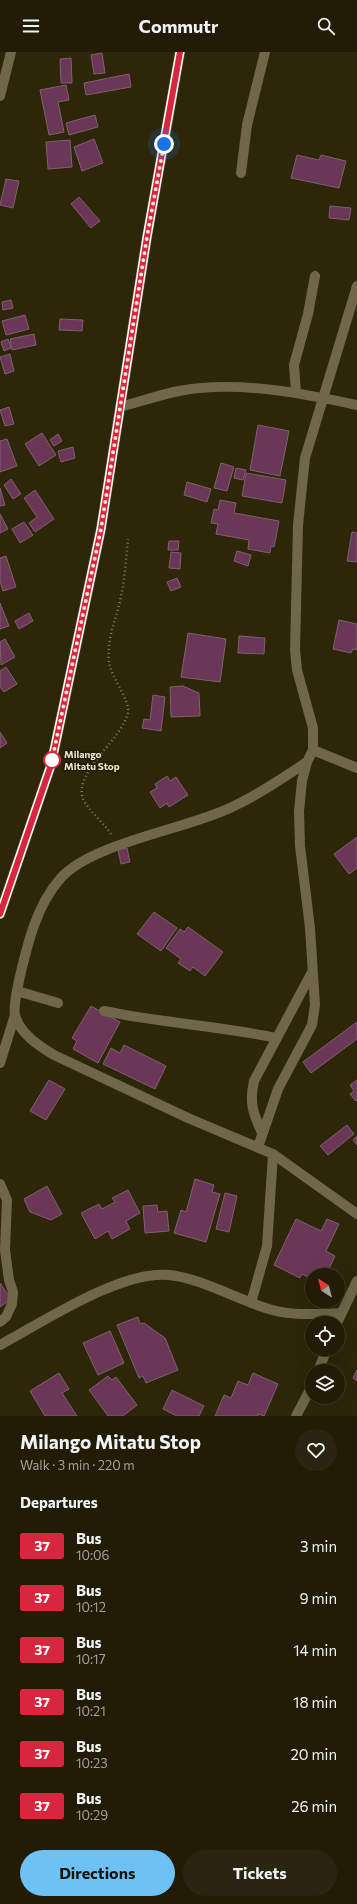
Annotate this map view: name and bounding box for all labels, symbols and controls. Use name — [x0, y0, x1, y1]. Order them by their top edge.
icon: menu — [20, 15, 42, 37]
text: Commutr — [139, 15, 218, 37]
icon: search — [315, 15, 337, 37]
your location — [154, 134, 174, 154]
place label: Milango Mitatu Stop — [64, 748, 120, 772]
marker: Milango Mitatu Stop — [43, 751, 61, 769]
north arrow — [305, 1268, 345, 1308]
map controls — [305, 1268, 345, 1404]
button: locate — [305, 1316, 345, 1356]
button: layers — [305, 1364, 345, 1404]
button: heart — [295, 1429, 337, 1471]
text: Milango Mitatu Stop — [20, 1430, 201, 1453]
text: Walk · 3 min · 220 m — [20, 1457, 135, 1473]
text: Departures — [20, 1493, 98, 1511]
text: Bus — [76, 1529, 101, 1547]
text: 37 — [34, 1537, 50, 1554]
text: 3 min — [300, 1537, 337, 1555]
text: 10:06 — [76, 1547, 109, 1563]
text: Bus — [76, 1581, 101, 1599]
text: 37 — [34, 1589, 50, 1606]
text: 9 min — [299, 1589, 337, 1607]
text: 10:12 — [76, 1599, 106, 1615]
text: Bus — [76, 1633, 101, 1651]
text: 37 — [34, 1641, 50, 1658]
text: 14 min — [293, 1641, 337, 1659]
text: 10:17 — [76, 1651, 106, 1667]
text: Bus — [76, 1685, 101, 1703]
text: 37 — [34, 1693, 50, 1710]
text: 18 min — [293, 1693, 337, 1711]
text: 10:21 — [76, 1703, 106, 1719]
text: Bus — [76, 1737, 101, 1755]
text: 37 — [34, 1745, 50, 1762]
text: 20 min — [291, 1745, 337, 1763]
text: 10:23 — [76, 1755, 108, 1771]
text: Bus — [76, 1789, 101, 1807]
text: 37 — [34, 1797, 50, 1814]
text: 26 min — [291, 1797, 337, 1815]
text: 10:29 — [76, 1807, 108, 1823]
button: Directions — [20, 1850, 175, 1896]
button: Tickets — [183, 1850, 337, 1896]

